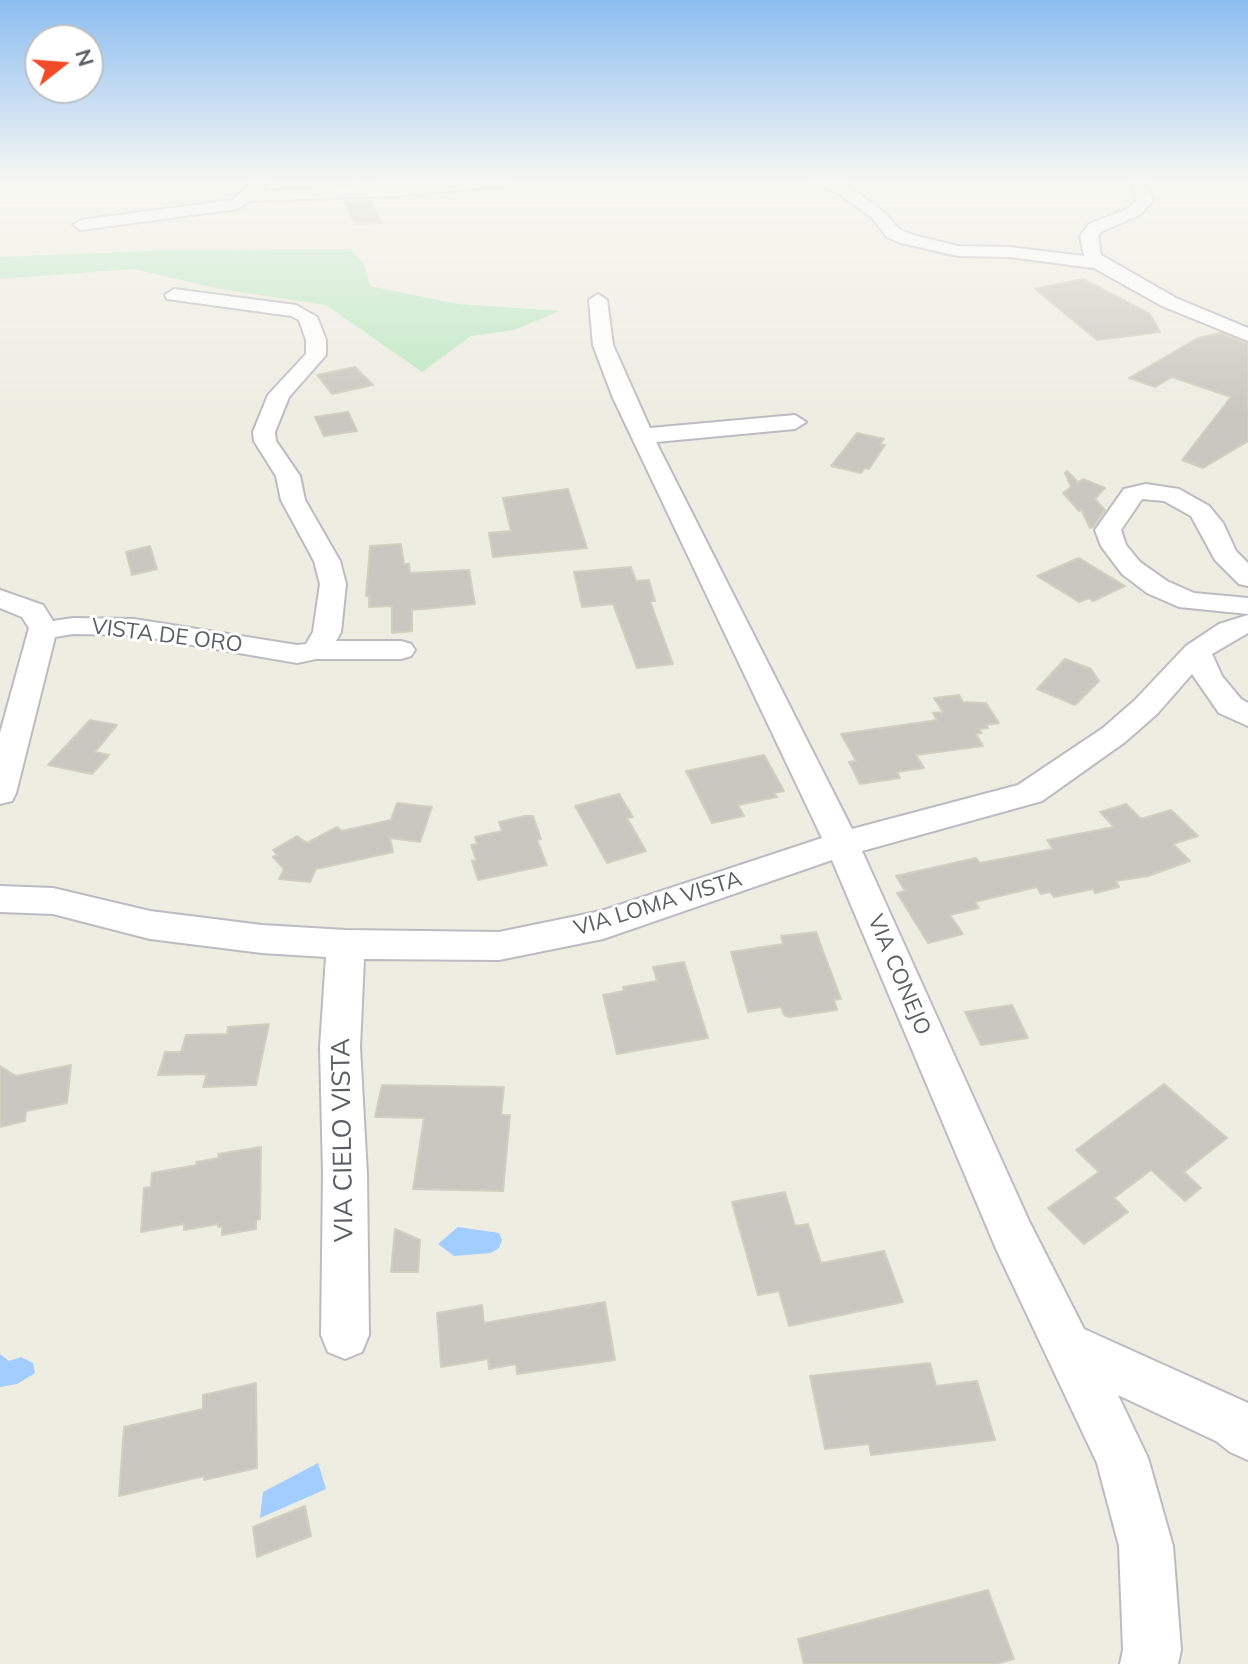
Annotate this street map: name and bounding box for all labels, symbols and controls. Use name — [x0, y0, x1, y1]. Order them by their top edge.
north arrow — [24, 24, 104, 104]
text: N — [69, 46, 101, 70]
street label: VISTA DE ORO — [90, 614, 244, 658]
street label: VIA LOMA VISTA — [571, 866, 745, 942]
street label: VIA CONEJO — [862, 911, 936, 1039]
street label: VIA CIELO VISTA — [326, 1038, 360, 1242]

